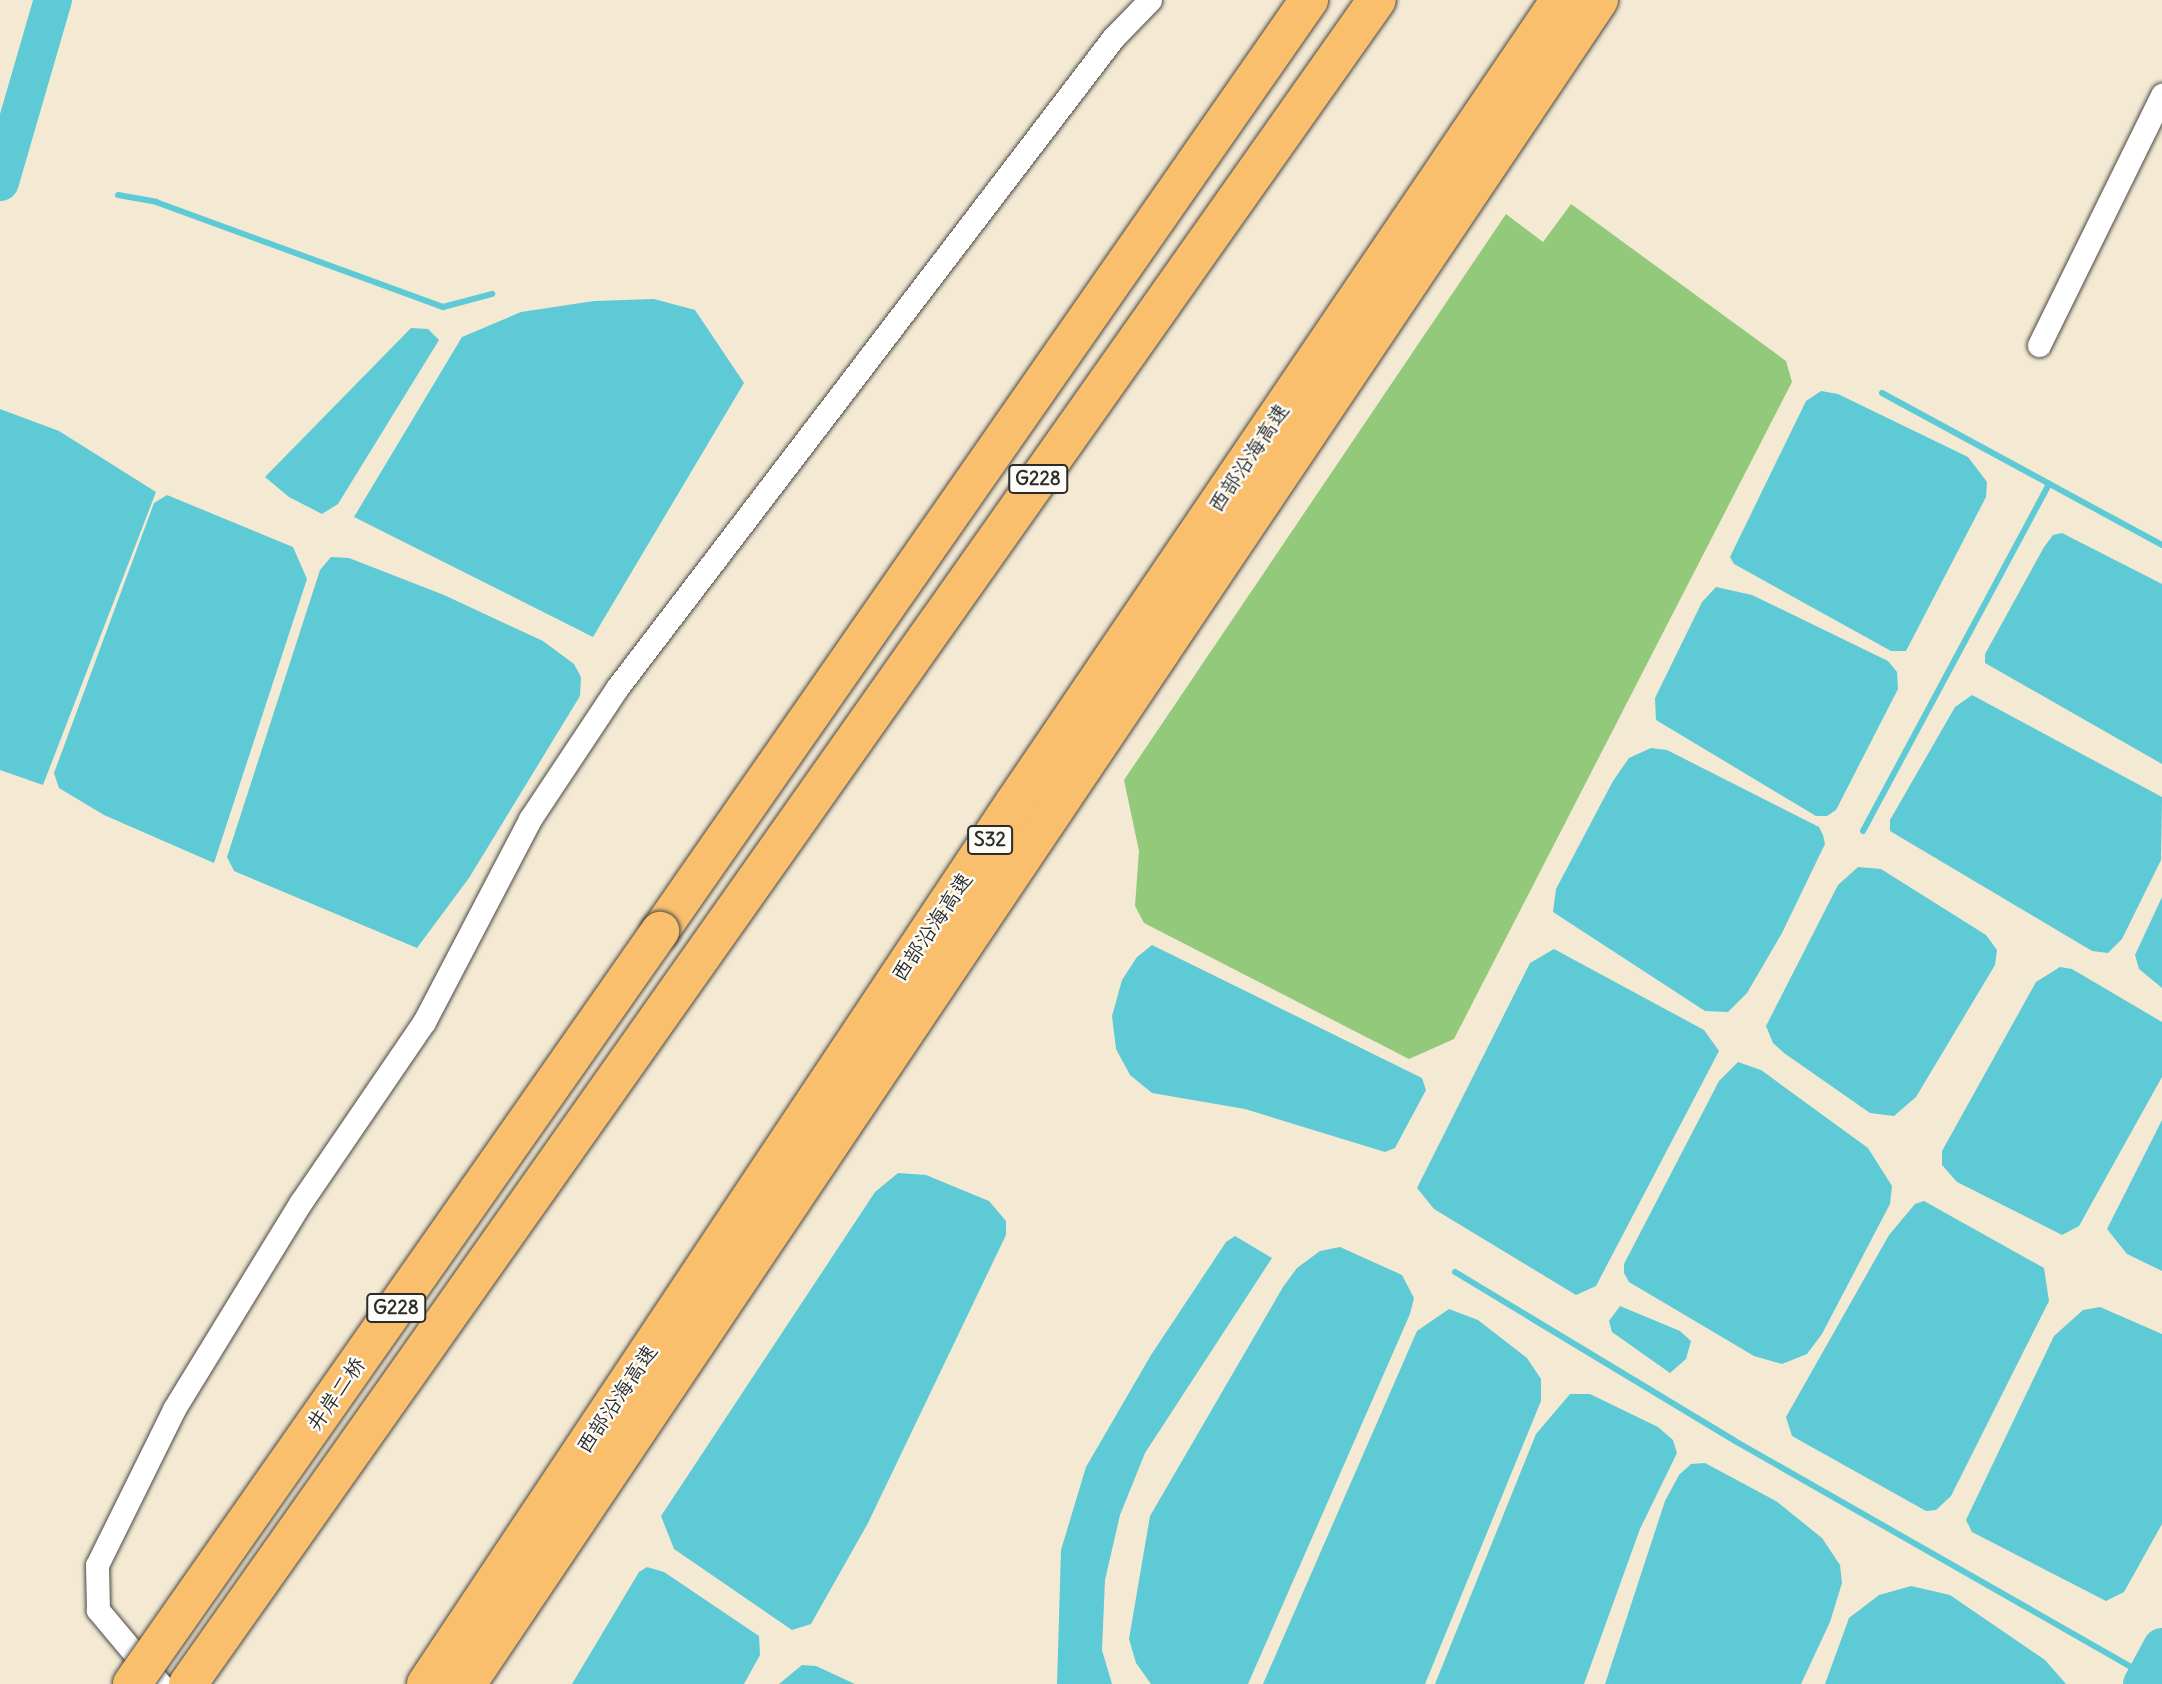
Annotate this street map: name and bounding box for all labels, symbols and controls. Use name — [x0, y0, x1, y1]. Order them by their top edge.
street label: 西部沿海高速 — [1203, 399, 1295, 517]
road number: G228 — [1008, 464, 1068, 494]
road number: S32 — [965, 824, 1014, 856]
street label: 西部沿海高速 — [886, 868, 978, 986]
road number: G228 — [366, 1292, 426, 1324]
street label: 西部沿海高速 — [571, 1340, 663, 1458]
street label: 井岸二桥 — [302, 1352, 370, 1436]

